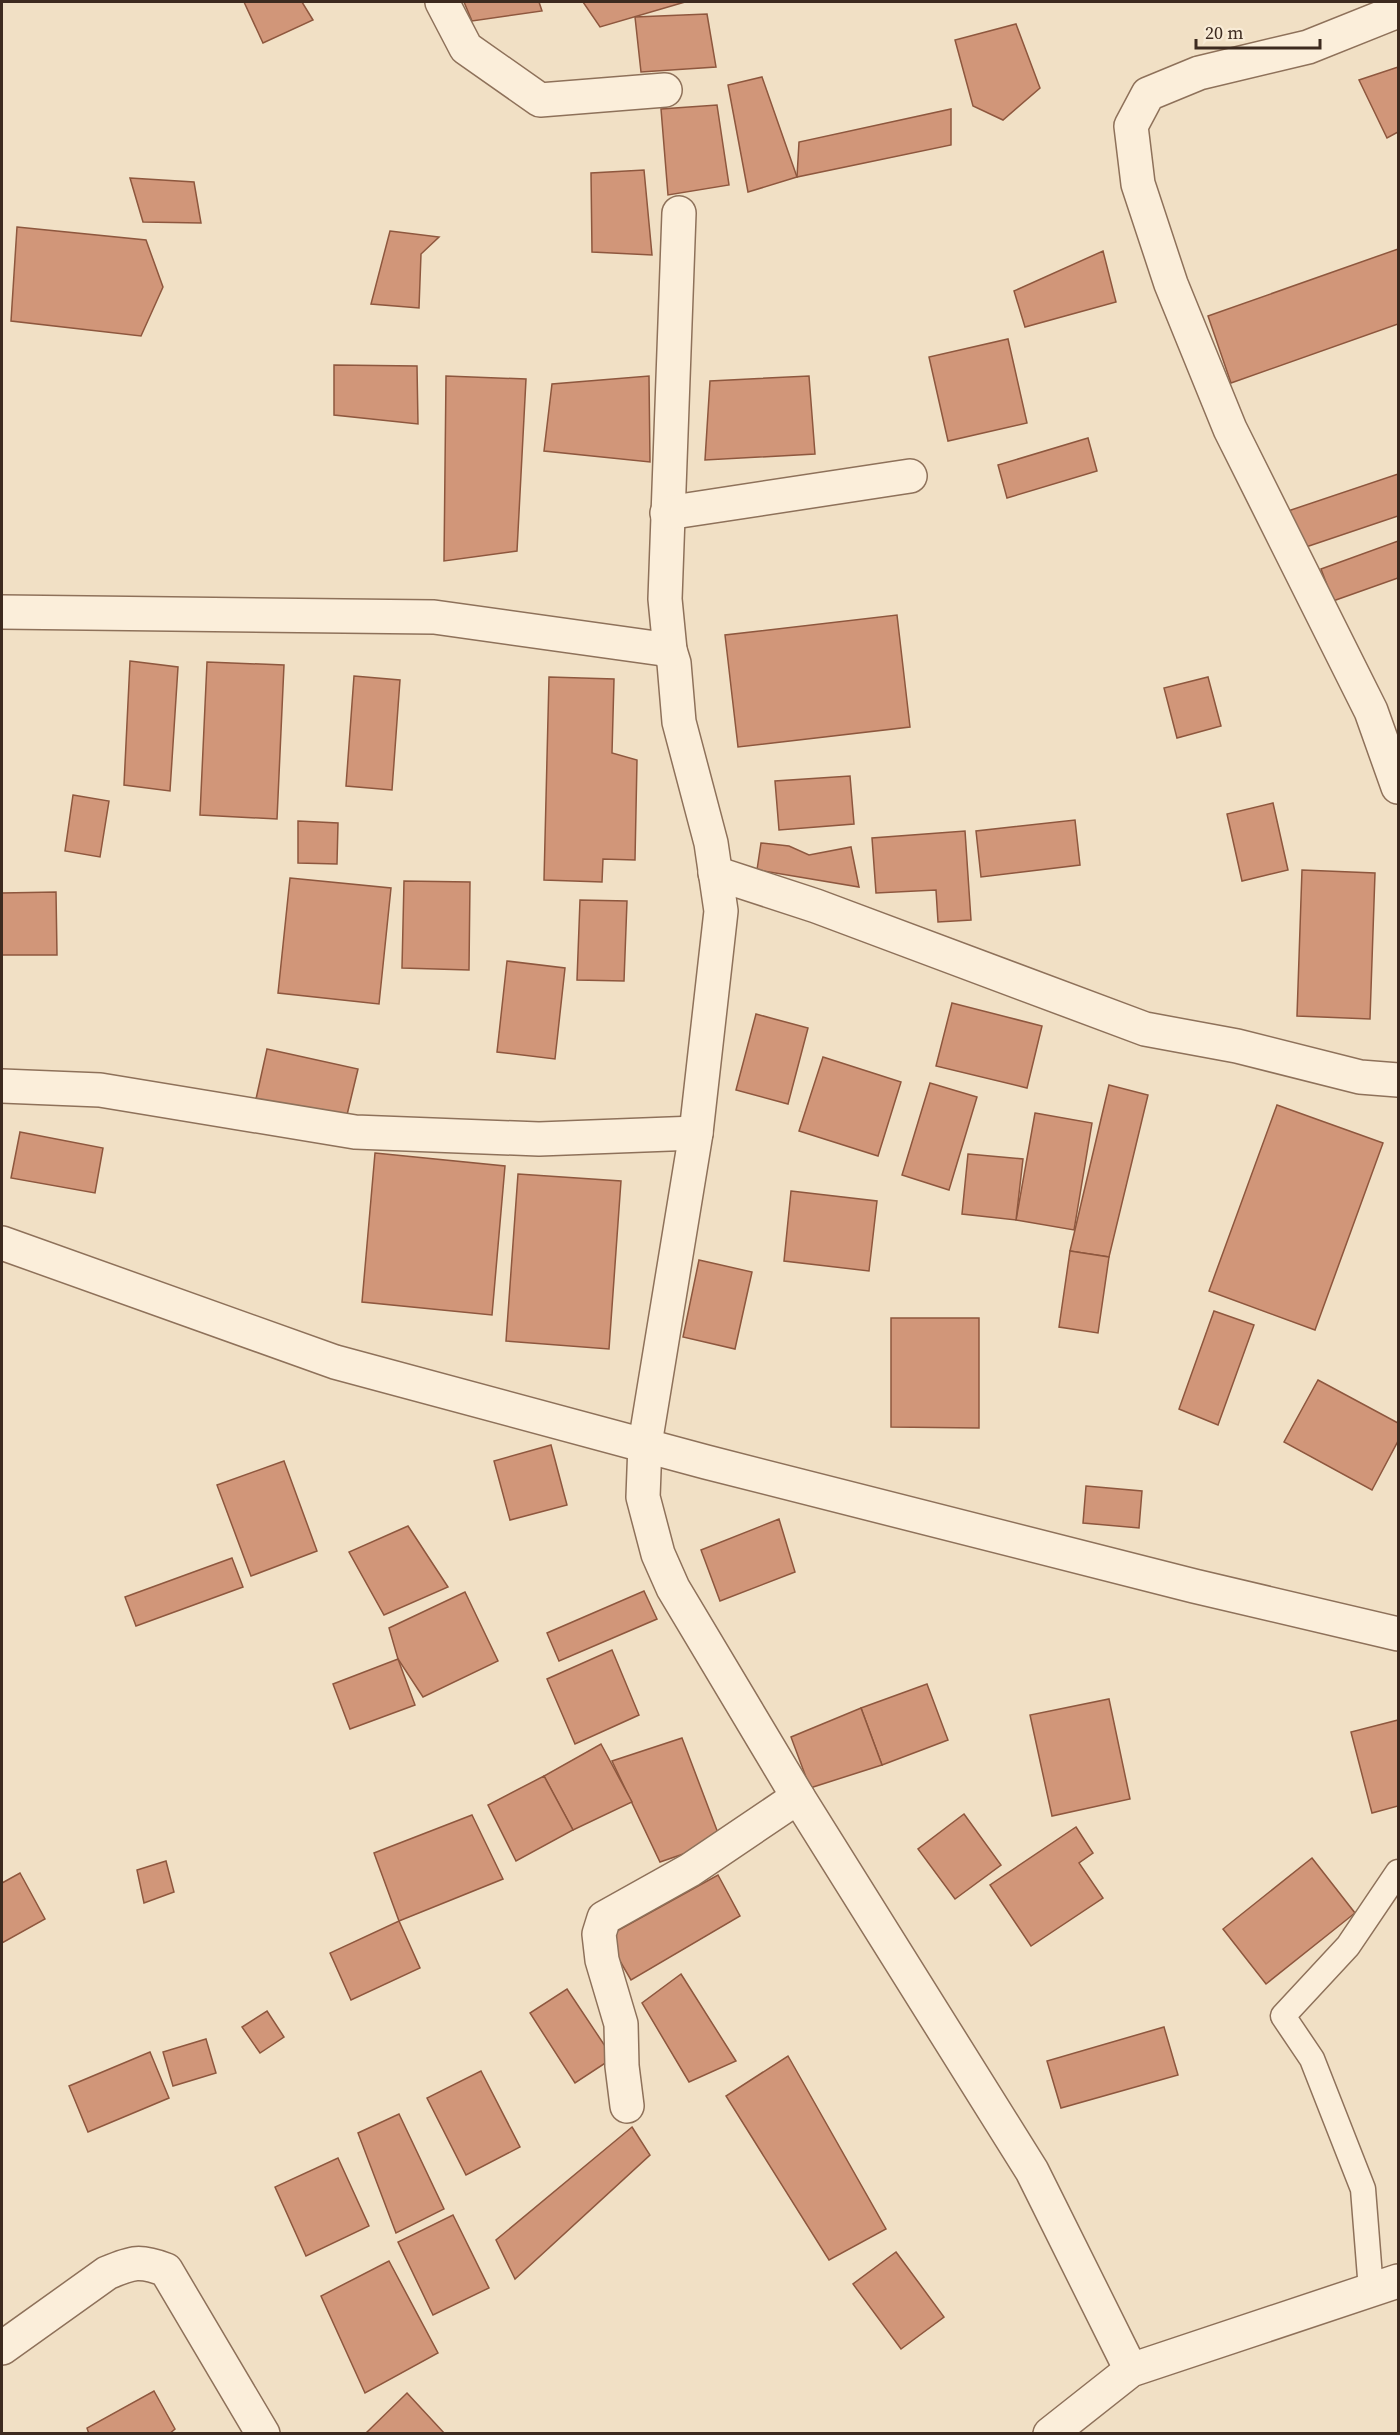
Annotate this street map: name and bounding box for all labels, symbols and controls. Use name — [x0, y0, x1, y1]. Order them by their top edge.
scale bar — [1196, 12, 1320, 50]
text: 20 m — [1205, 20, 1243, 45]

